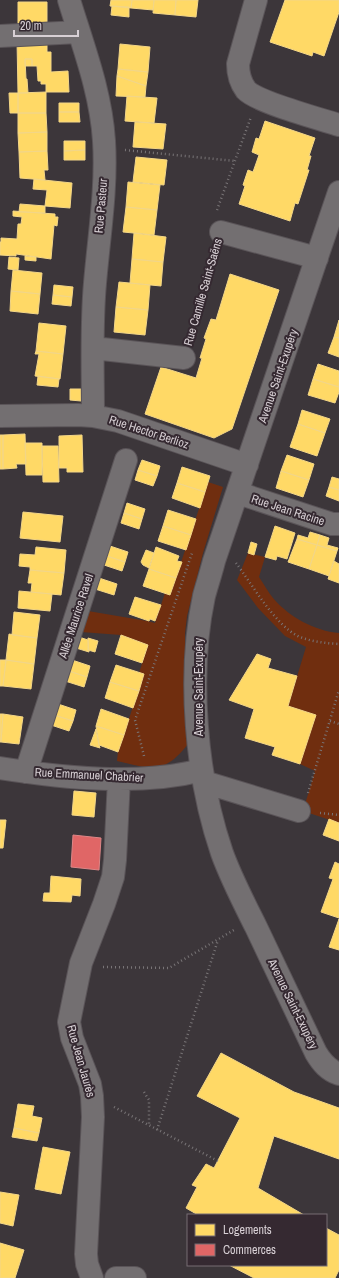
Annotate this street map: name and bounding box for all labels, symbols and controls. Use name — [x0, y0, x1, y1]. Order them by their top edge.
scale bar — [14, 12, 78, 38]
text: 20 m — [20, 18, 42, 34]
street label: Rue Pasteur — [91, 177, 111, 234]
street label: Rue Camille Saint-Saëns — [180, 236, 226, 348]
street label: Avenue Saint-Exupéry — [254, 327, 302, 426]
street label: Rue Hector Berlioz — [107, 412, 191, 452]
street label: Rue Jean Racine — [249, 491, 327, 529]
street label: Allée Maurice Ravel — [54, 572, 97, 661]
street label: Avenue Saint-Exupéry — [191, 638, 207, 737]
street label: Rue Emmanuel Chabrier — [34, 764, 144, 786]
street label: Avenue Saint-Exupéry — [264, 955, 322, 1052]
street label: Rue Jean Jaurès — [63, 1023, 99, 1099]
legend — [187, 1214, 327, 1266]
text: Logements — [223, 1222, 272, 1238]
text: Commerces — [223, 1242, 276, 1258]

